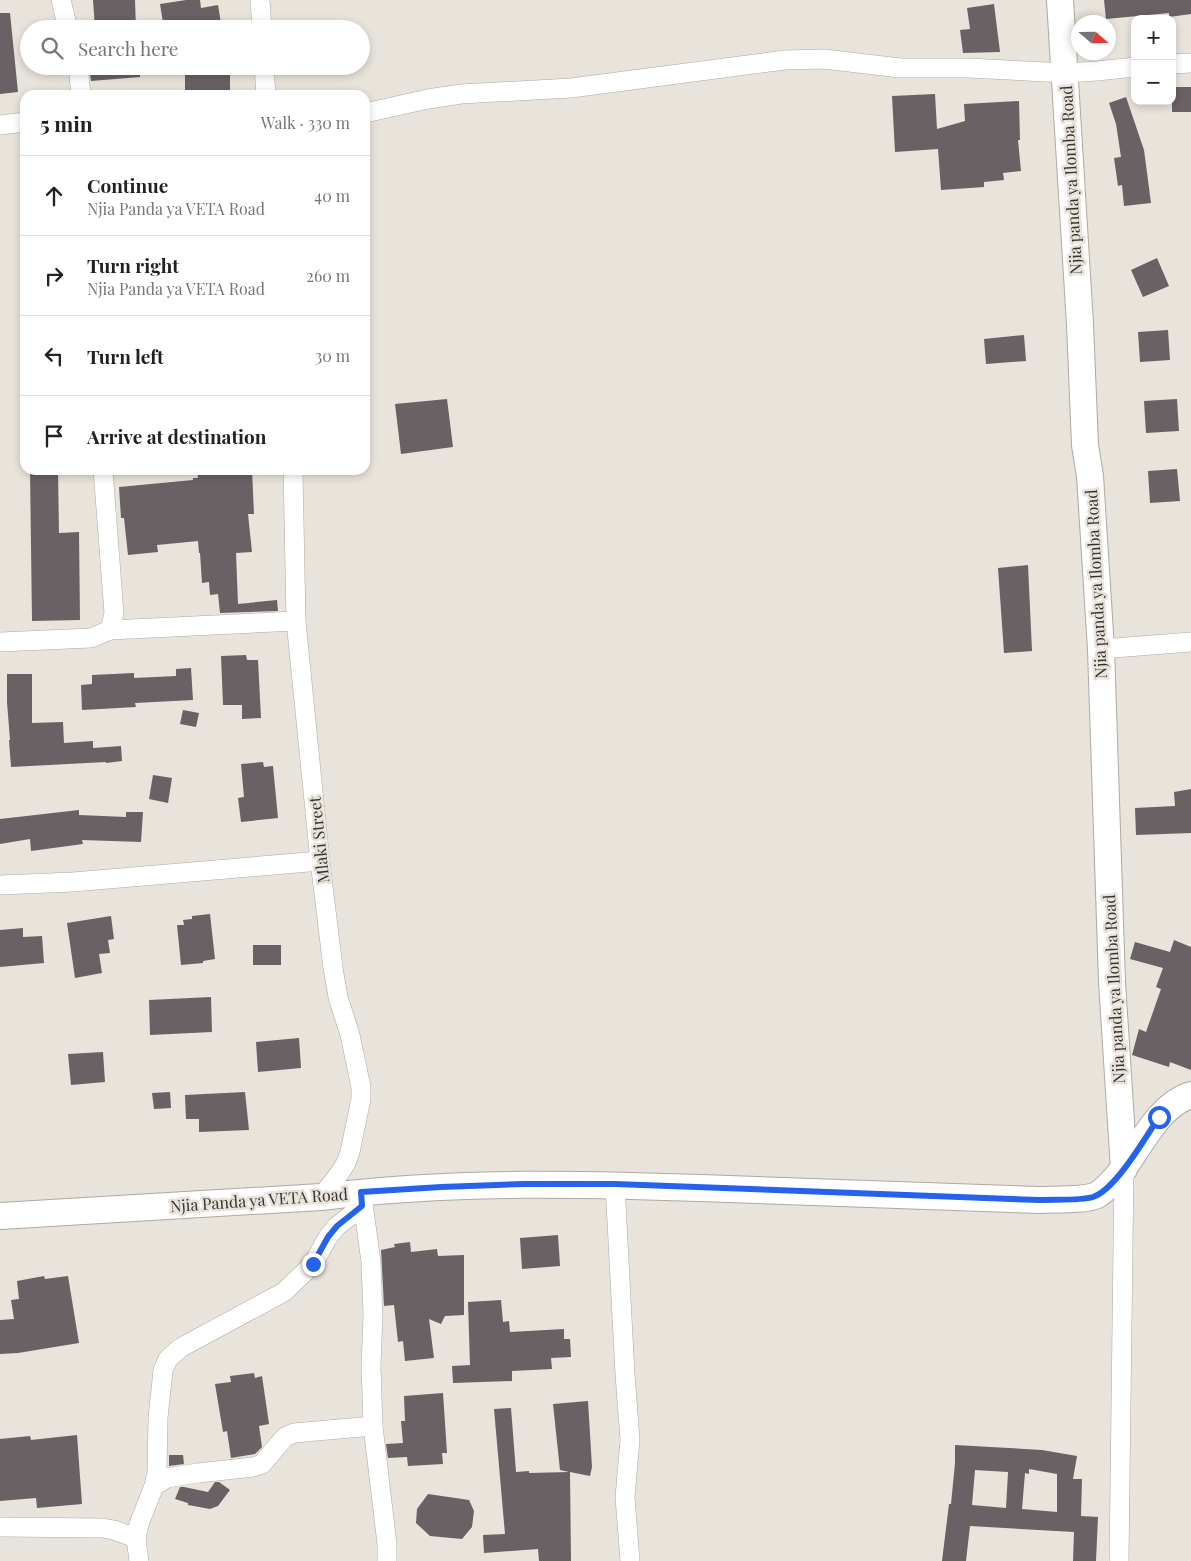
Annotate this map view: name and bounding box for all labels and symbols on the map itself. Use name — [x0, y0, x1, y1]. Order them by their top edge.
north arrow — [1071, 15, 1116, 60]
street label: Njia panda ya Ilomba Road — [1055, 85, 1086, 275]
street label: Njia panda ya Ilomba Road — [1080, 489, 1111, 679]
street label: Mlaki Street — [303, 795, 333, 884]
street label: Njia panda ya Ilomba Road — [1098, 894, 1129, 1084]
route start — [1148, 1106, 1171, 1129]
street label: Njia Panda ya VETA Road — [169, 1183, 349, 1216]
route end — [302, 1253, 325, 1276]

